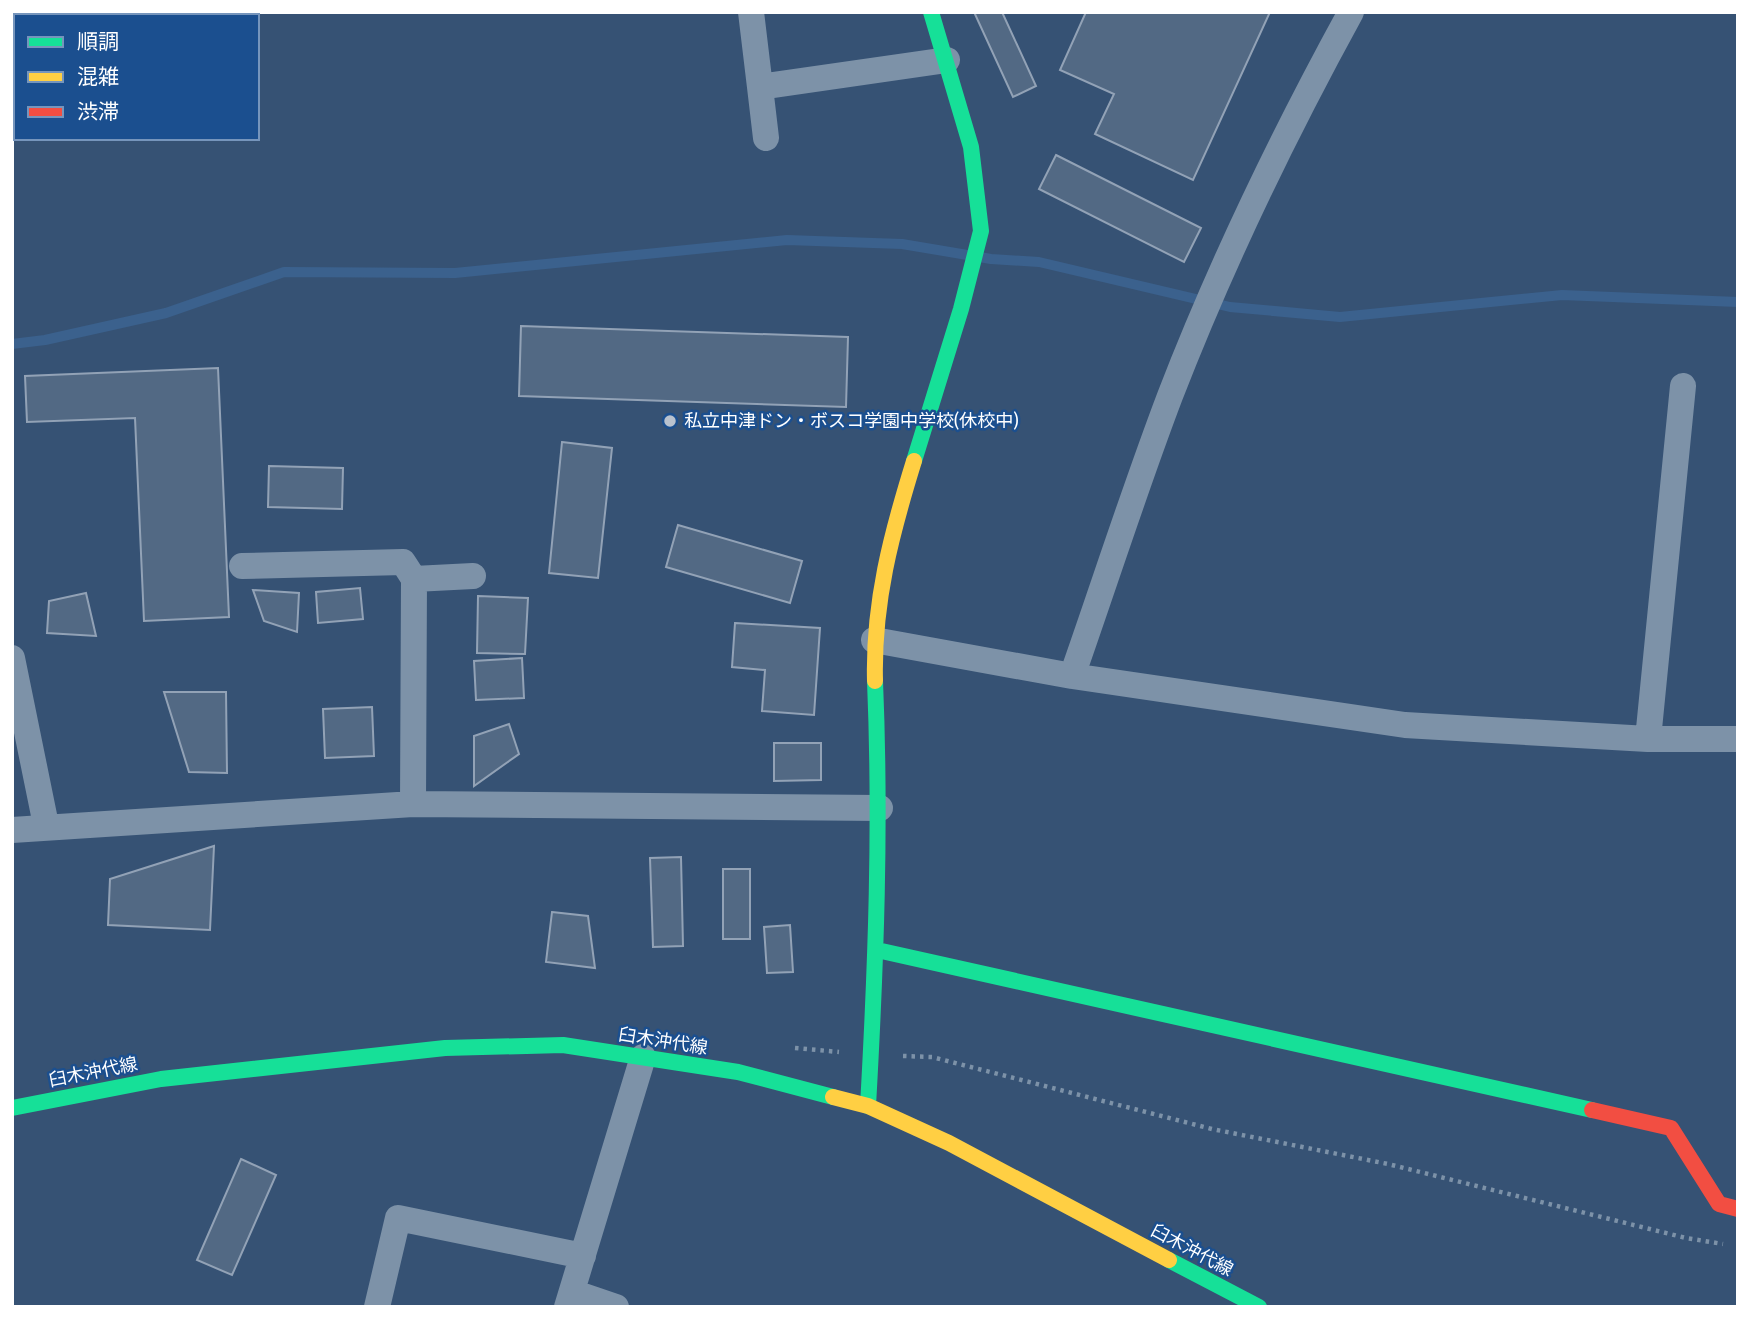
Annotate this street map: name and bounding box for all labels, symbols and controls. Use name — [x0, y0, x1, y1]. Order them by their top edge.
legend — [14, 14, 259, 140]
text: 順調 — [77, 29, 119, 55]
text: 混雑 — [77, 64, 119, 90]
text: 渋滞 — [77, 99, 119, 125]
place label: 私立中津ドン・ボスコ学園中学校(休校中) — [684, 410, 1019, 432]
marker: 私立中津ドン・ボスコ学園中学校(休校中) — [662, 413, 678, 429]
street label: 臼木沖代線 — [617, 1023, 709, 1059]
street label: 臼木沖代線 — [47, 1053, 139, 1091]
street label: 臼木沖代線 — [1147, 1219, 1237, 1281]

